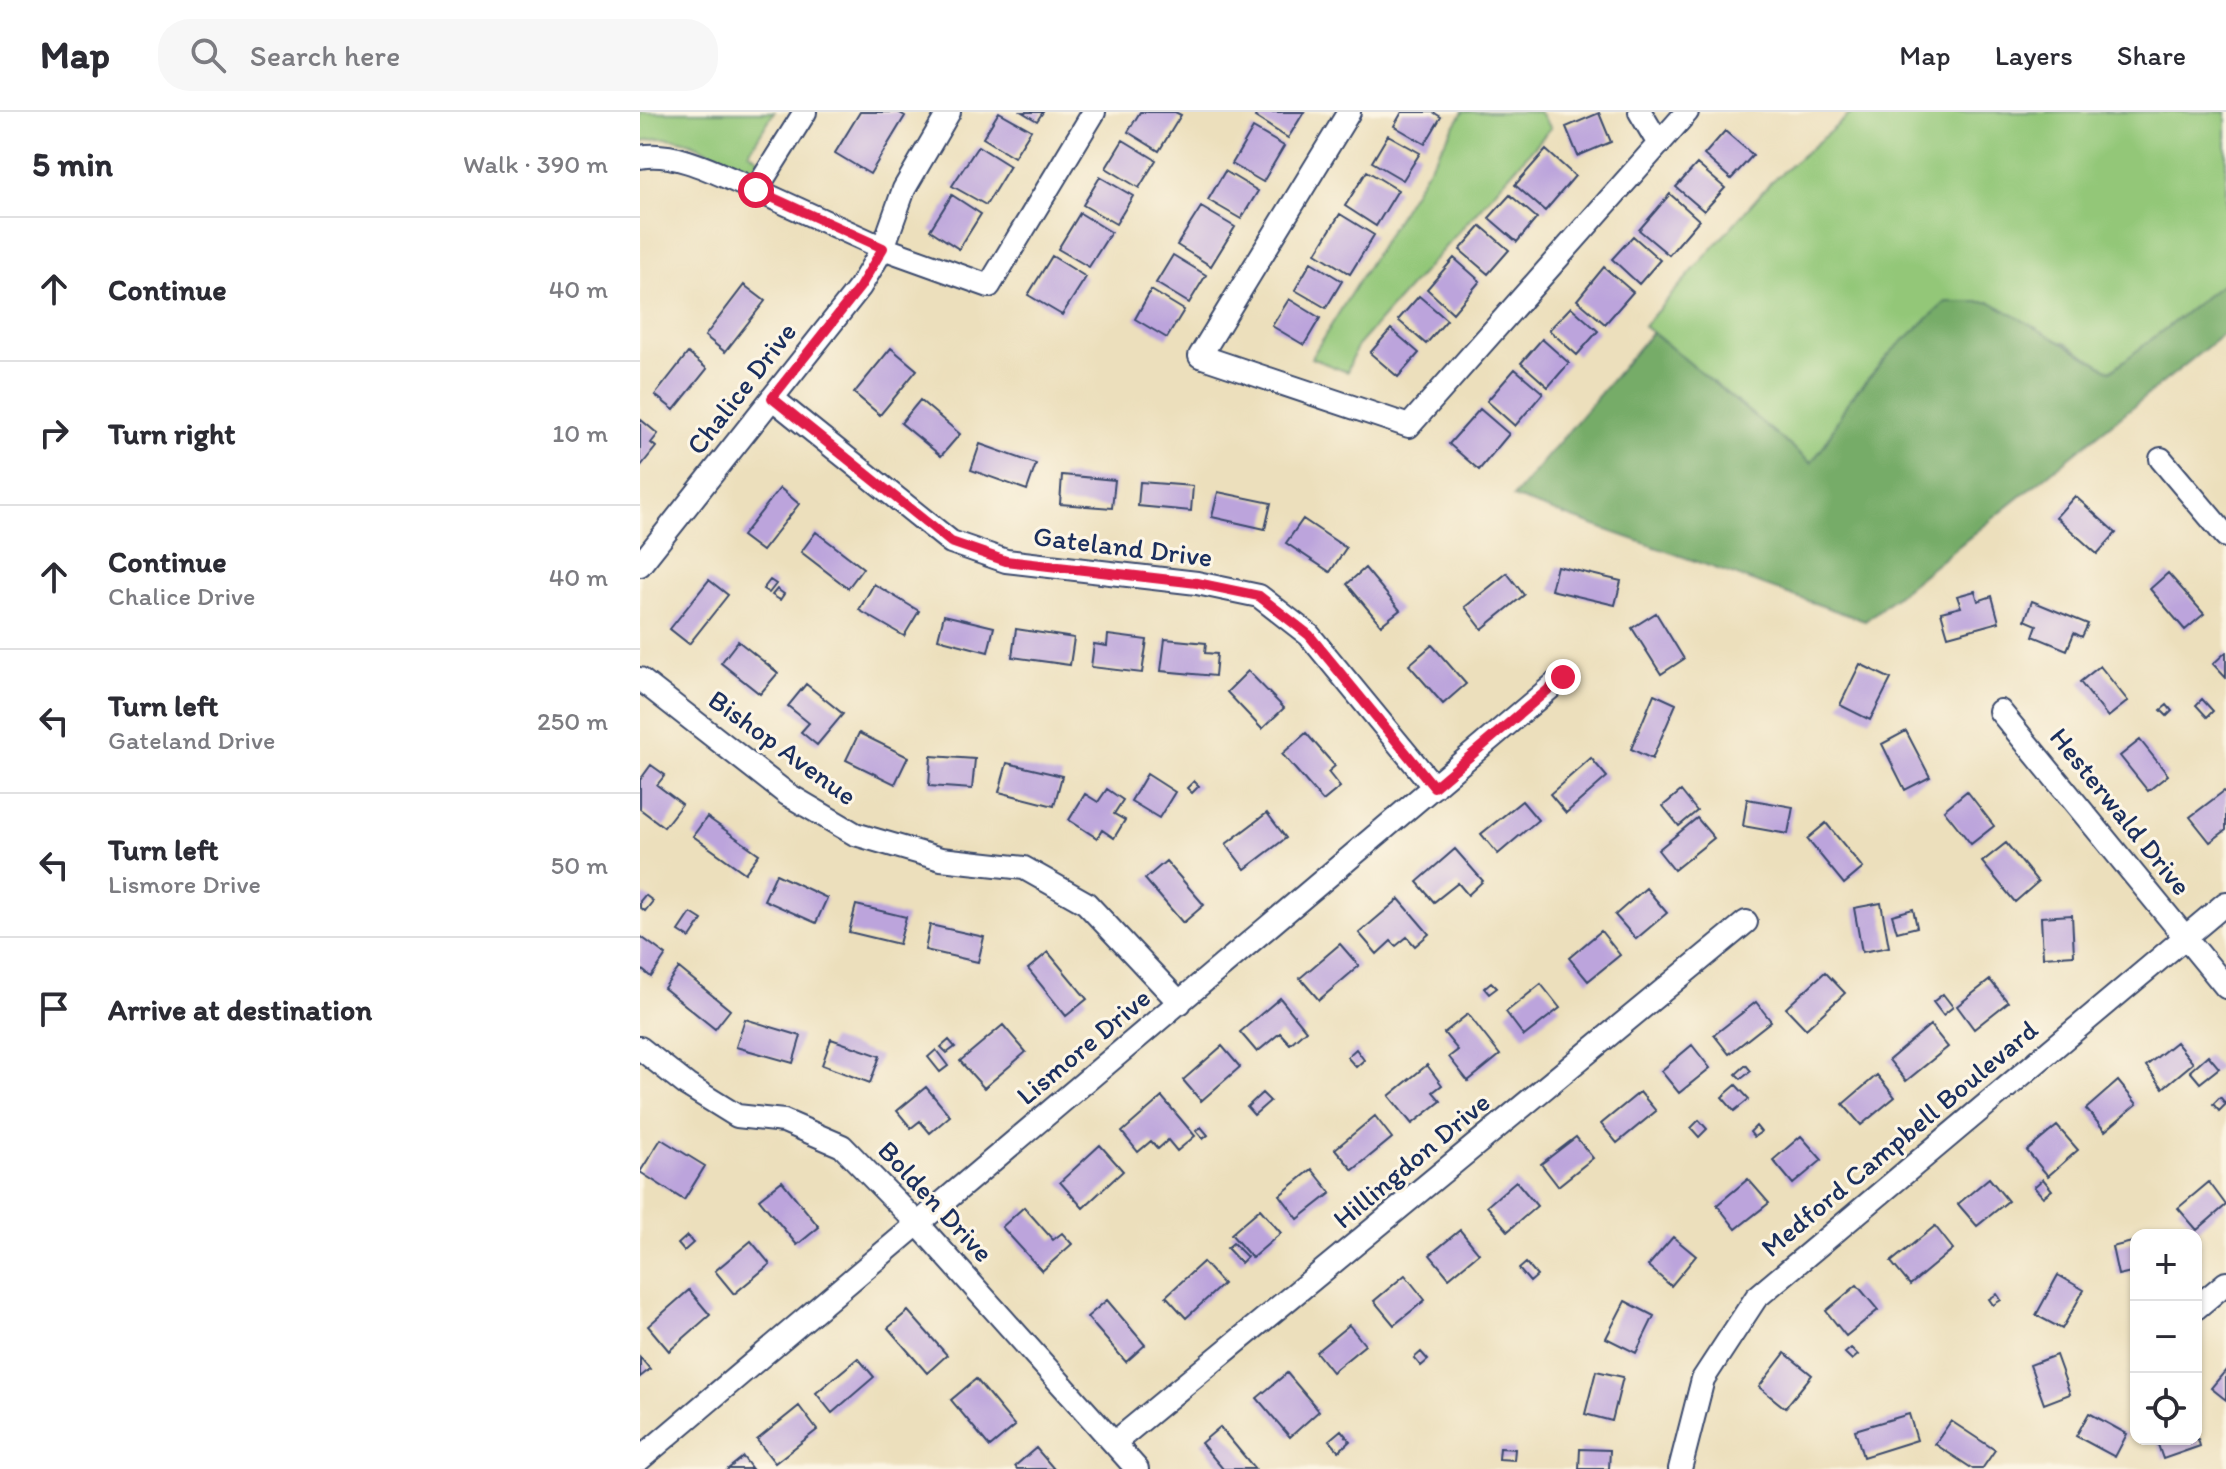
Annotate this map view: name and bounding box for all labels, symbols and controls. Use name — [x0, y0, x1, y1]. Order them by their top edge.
search box — [158, 19, 718, 91]
text: Map — [40, 32, 110, 78]
icon: search — [186, 33, 230, 77]
text: Search here — [250, 37, 400, 74]
text: Map — [1899, 38, 1951, 72]
text: Layers — [1995, 38, 2073, 72]
text: Share — [2117, 38, 2186, 72]
text: 5 min — [32, 144, 113, 185]
text: Walk · 390 m — [463, 148, 608, 180]
route start — [738, 172, 774, 208]
icon: ahead — [32, 267, 76, 311]
text: Continue — [108, 271, 227, 308]
text: 40 m — [549, 273, 608, 305]
street label: Chalice Drive — [679, 315, 803, 461]
icon: right — [32, 411, 76, 455]
text: Turn right — [108, 415, 236, 452]
text: 10 m — [552, 417, 608, 449]
street label: Gateland Drive — [1031, 518, 1215, 574]
text: Continue — [108, 543, 227, 580]
icon: ahead — [32, 555, 76, 599]
text: 40 m — [549, 561, 608, 593]
text: Chalice Drive — [108, 580, 255, 612]
route end — [1545, 659, 1581, 695]
street label: Bishop Avenue — [702, 682, 864, 812]
text: Turn left — [108, 687, 219, 724]
icon: left — [32, 699, 76, 743]
text: 250 m — [537, 705, 608, 737]
street label: Hesterwald Drive — [2043, 720, 2199, 902]
text: Gateland Drive — [108, 724, 275, 756]
text: Turn left — [108, 831, 219, 868]
icon: left — [32, 843, 76, 887]
text: 50 m — [551, 849, 608, 881]
text: Lismore Drive — [108, 868, 261, 900]
street label: Lismore Drive — [1009, 980, 1157, 1112]
icon: arrive — [32, 987, 76, 1031]
text: Arrive at destination — [108, 991, 372, 1028]
street label: Medford Campbell Boulevard — [1754, 1012, 2045, 1264]
street label: Hillingdon Drive — [1326, 1085, 1496, 1235]
street label: Bolden Drive — [871, 1133, 1001, 1269]
map controls — [2130, 1229, 2202, 1445]
button: + — [2130, 1229, 2202, 1301]
button: − — [2130, 1301, 2202, 1373]
button: locate — [2130, 1373, 2202, 1445]

